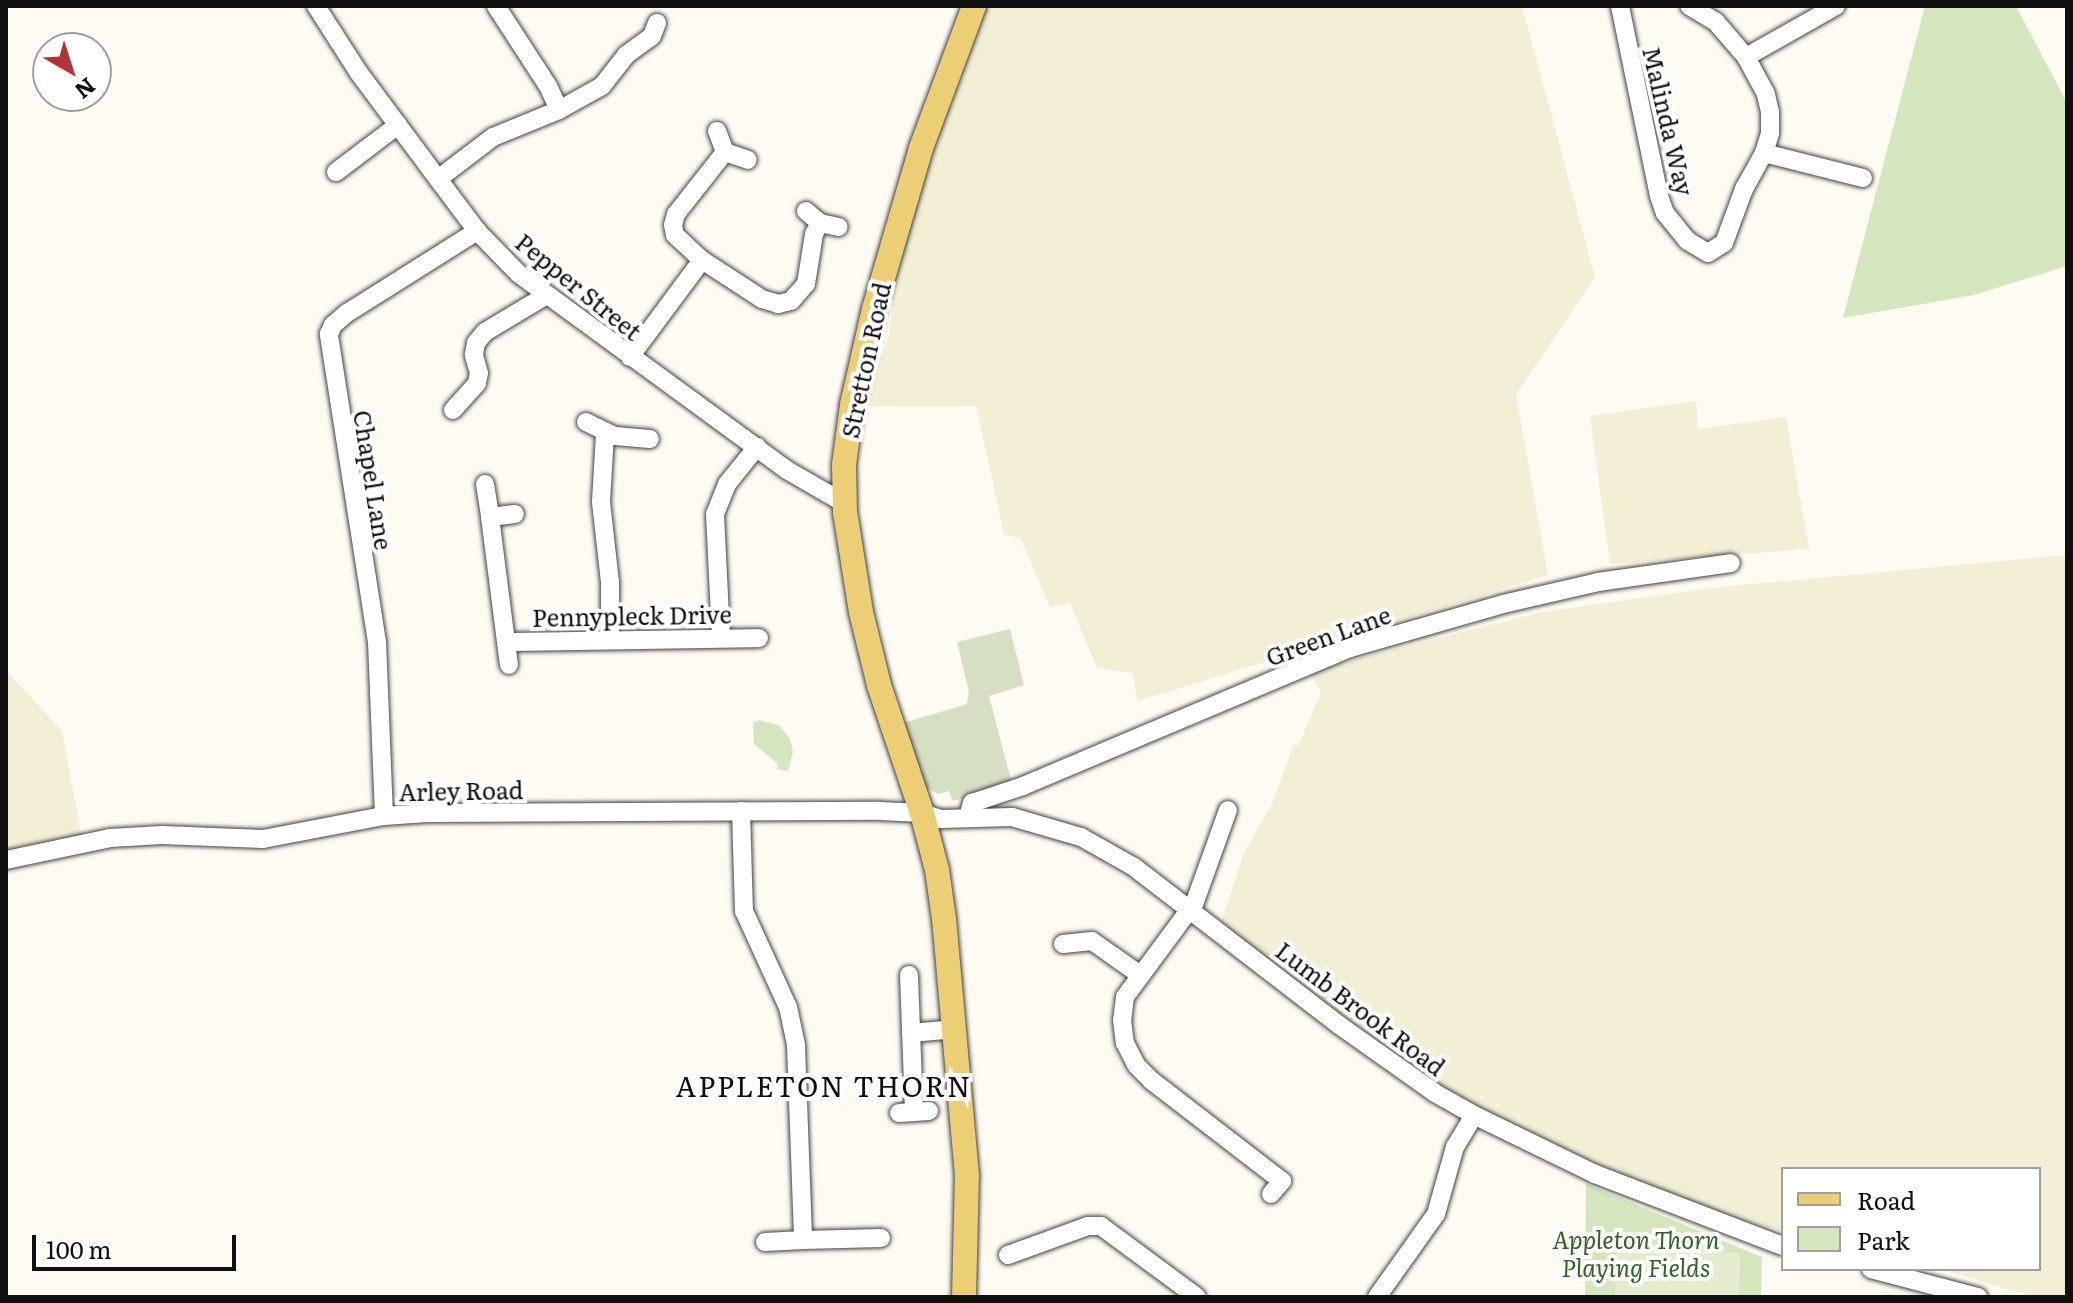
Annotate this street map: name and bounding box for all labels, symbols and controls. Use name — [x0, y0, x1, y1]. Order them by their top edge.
north arrow — [32, 32, 112, 112]
street label: Malinda Way — [1638, 44, 1700, 198]
text: N — [69, 71, 104, 108]
street label: Pepper Street — [510, 227, 648, 345]
street label: Stretton Road — [834, 279, 896, 441]
street label: Chapel Lane — [349, 408, 399, 552]
street label: Pennypleck Drive — [532, 599, 732, 631]
street label: Green Lane — [1262, 599, 1394, 671]
street label: Arley Road — [398, 775, 524, 805]
street label: Lumb Brook Road — [1271, 935, 1451, 1081]
district label: APPLETON THORN — [676, 1068, 972, 1102]
legend — [1781, 1167, 2041, 1271]
text: Road — [1857, 1182, 1915, 1217]
scale bar — [36, 1219, 240, 1269]
text: Park — [1857, 1222, 1910, 1257]
park label: Appleton Thorn Playing Fields — [1552, 1225, 1720, 1281]
text: 100 m — [46, 1231, 112, 1266]

